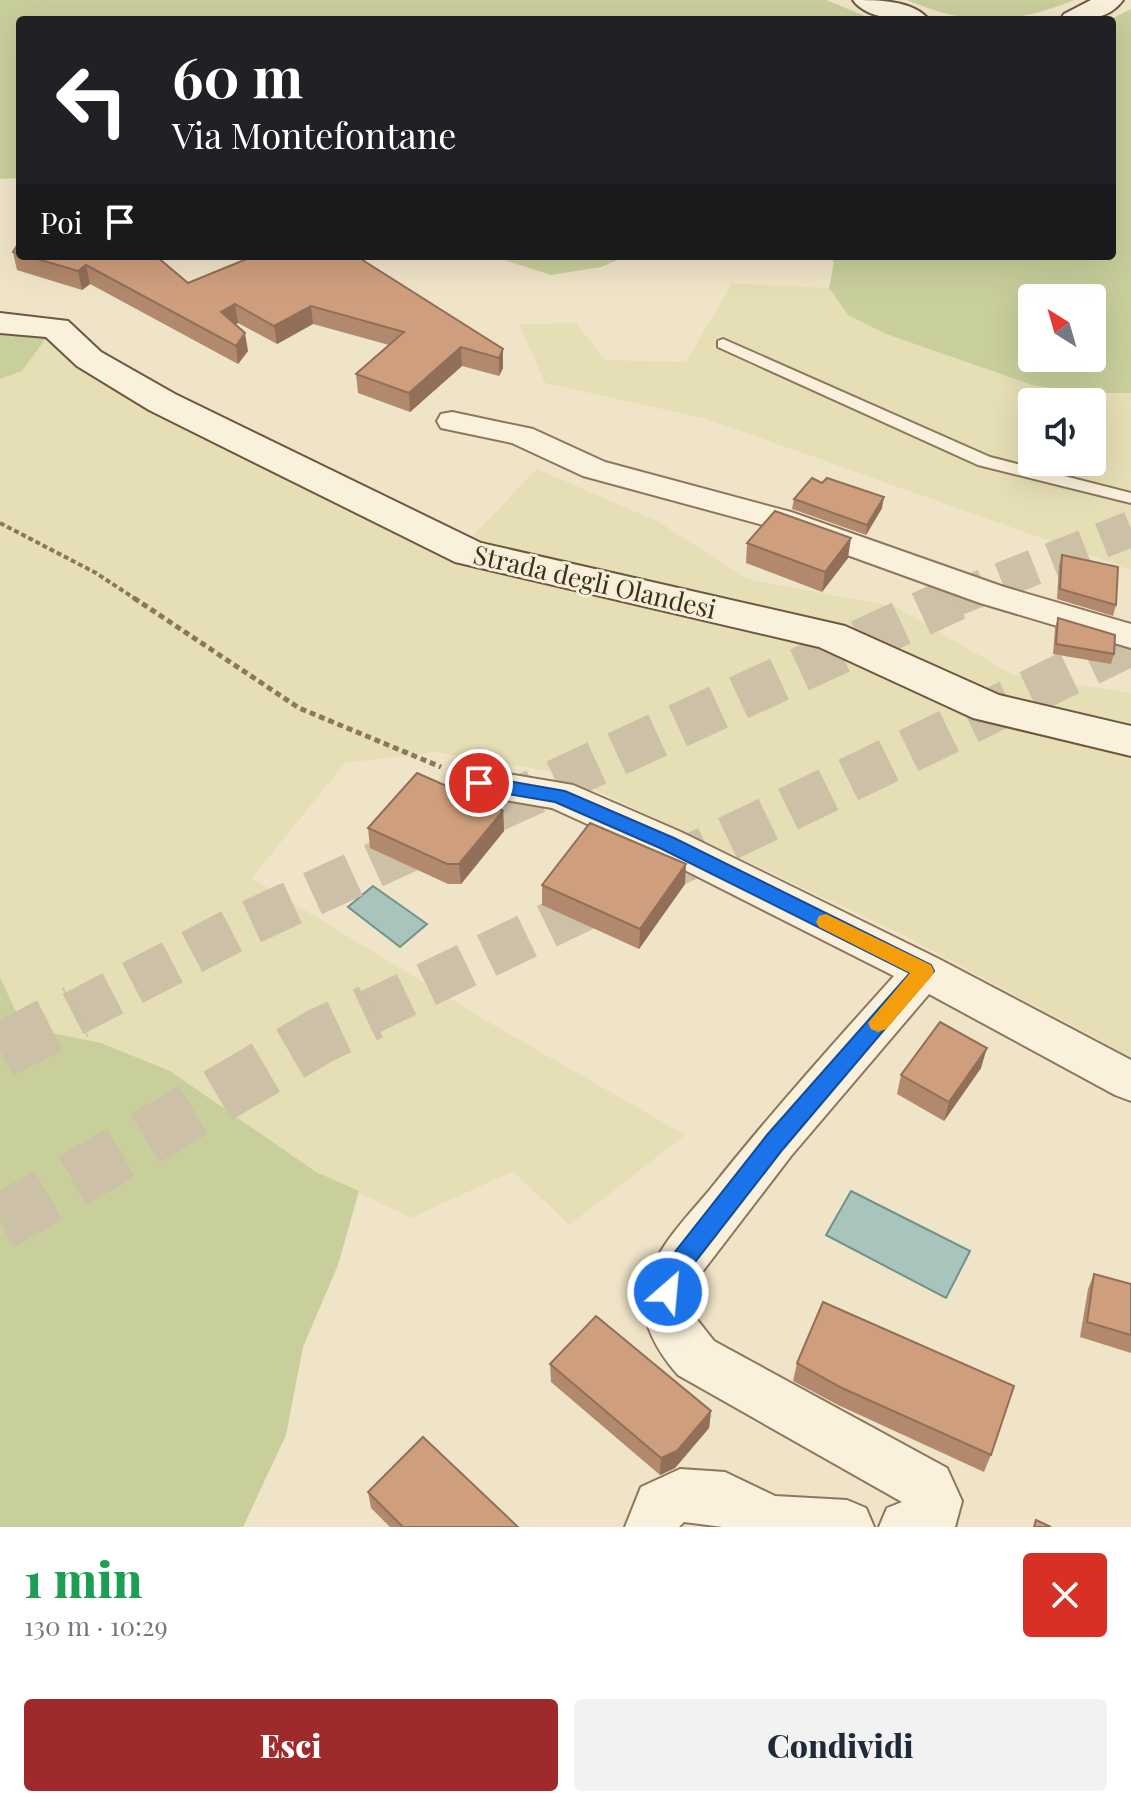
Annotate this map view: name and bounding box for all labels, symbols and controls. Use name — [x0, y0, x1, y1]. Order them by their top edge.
text: 60 m — [172, 38, 303, 113]
icon: left — [40, 48, 144, 152]
text: Via Montefontane — [172, 110, 457, 158]
icon: arrive — [98, 200, 142, 244]
text: Poi — [40, 202, 82, 242]
north arrow — [1018, 284, 1106, 372]
map controls — [1018, 284, 1106, 476]
button: sound — [1018, 388, 1106, 476]
street label: Strada degli Olandesi — [470, 536, 720, 626]
pin — [445, 749, 513, 817]
icon: arrive — [457, 761, 501, 805]
position arrow — [626, 1250, 710, 1334]
text: 1 min — [24, 1546, 142, 1610]
button: close — [1023, 1553, 1107, 1637]
text: 130 m · 10:29 — [24, 1608, 168, 1643]
button: Esci — [24, 1699, 558, 1791]
button: Condividi — [574, 1699, 1107, 1791]

